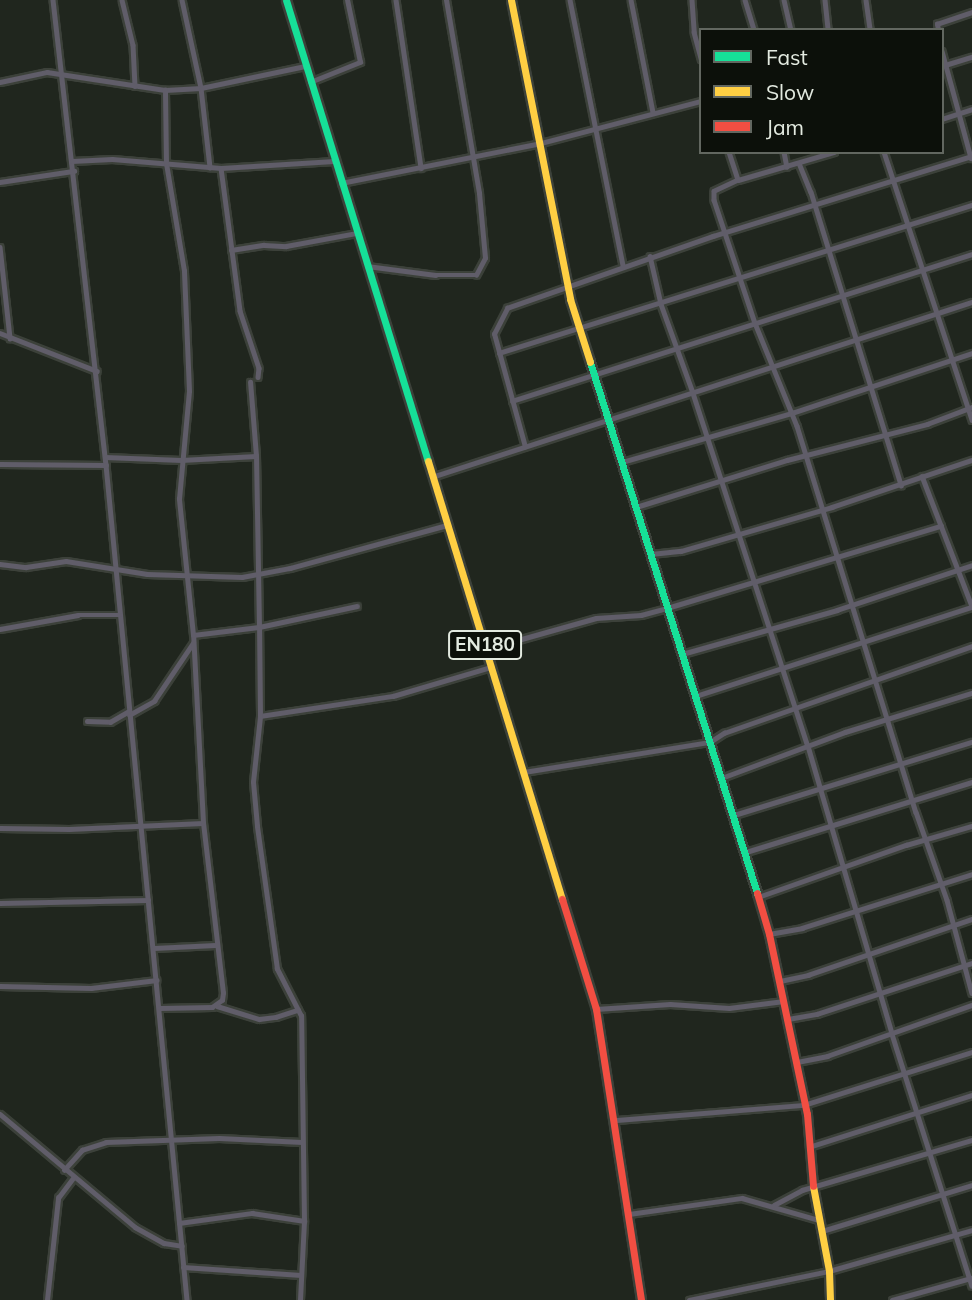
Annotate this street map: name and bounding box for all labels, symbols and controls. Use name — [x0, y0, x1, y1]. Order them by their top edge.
legend — [699, 28, 944, 154]
text: Fast — [766, 44, 808, 70]
text: Slow — [766, 79, 814, 105]
text: Jam — [766, 114, 804, 140]
road number: EN180 — [447, 630, 524, 660]

